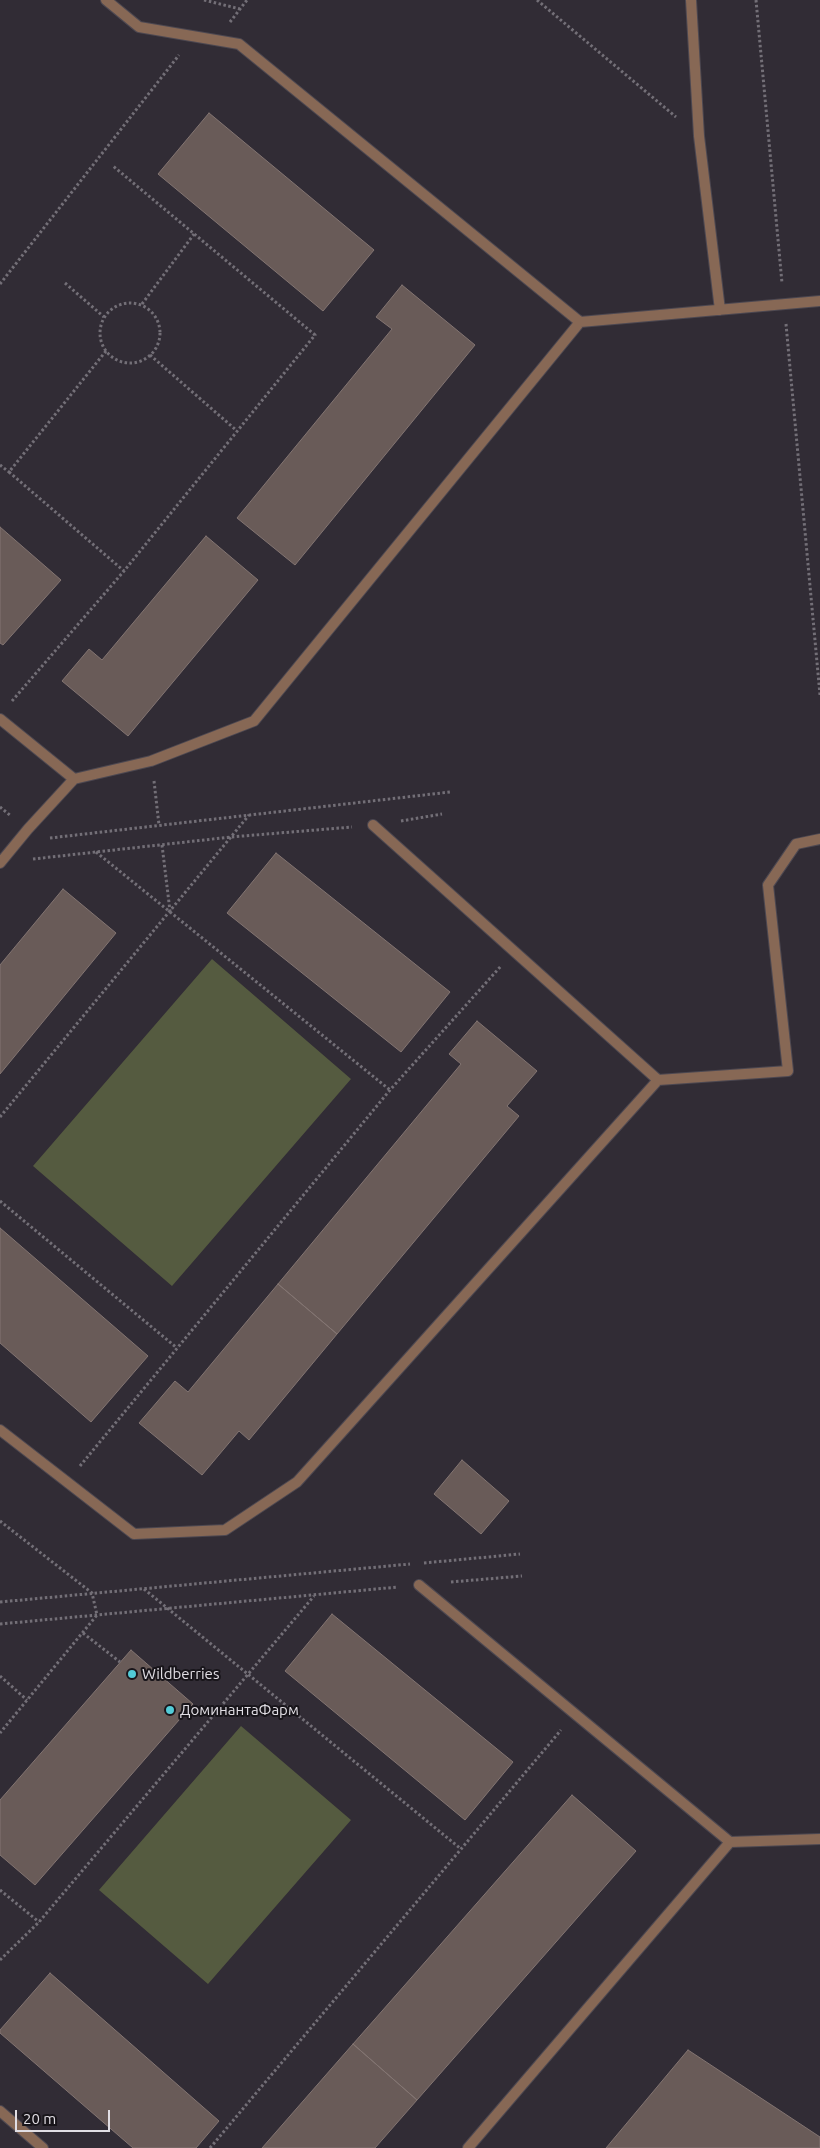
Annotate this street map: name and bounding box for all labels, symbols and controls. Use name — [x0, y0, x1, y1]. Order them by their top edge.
place label: Wildberries — [142, 1665, 219, 1683]
marker: Wildberries — [126, 1668, 138, 1680]
place label: ДоминантаФарм — [180, 1701, 299, 1719]
marker: ДоминантаФарм — [164, 1704, 176, 1716]
scale bar — [18, 2100, 112, 2132]
text: 20 m — [23, 2110, 56, 2127]

